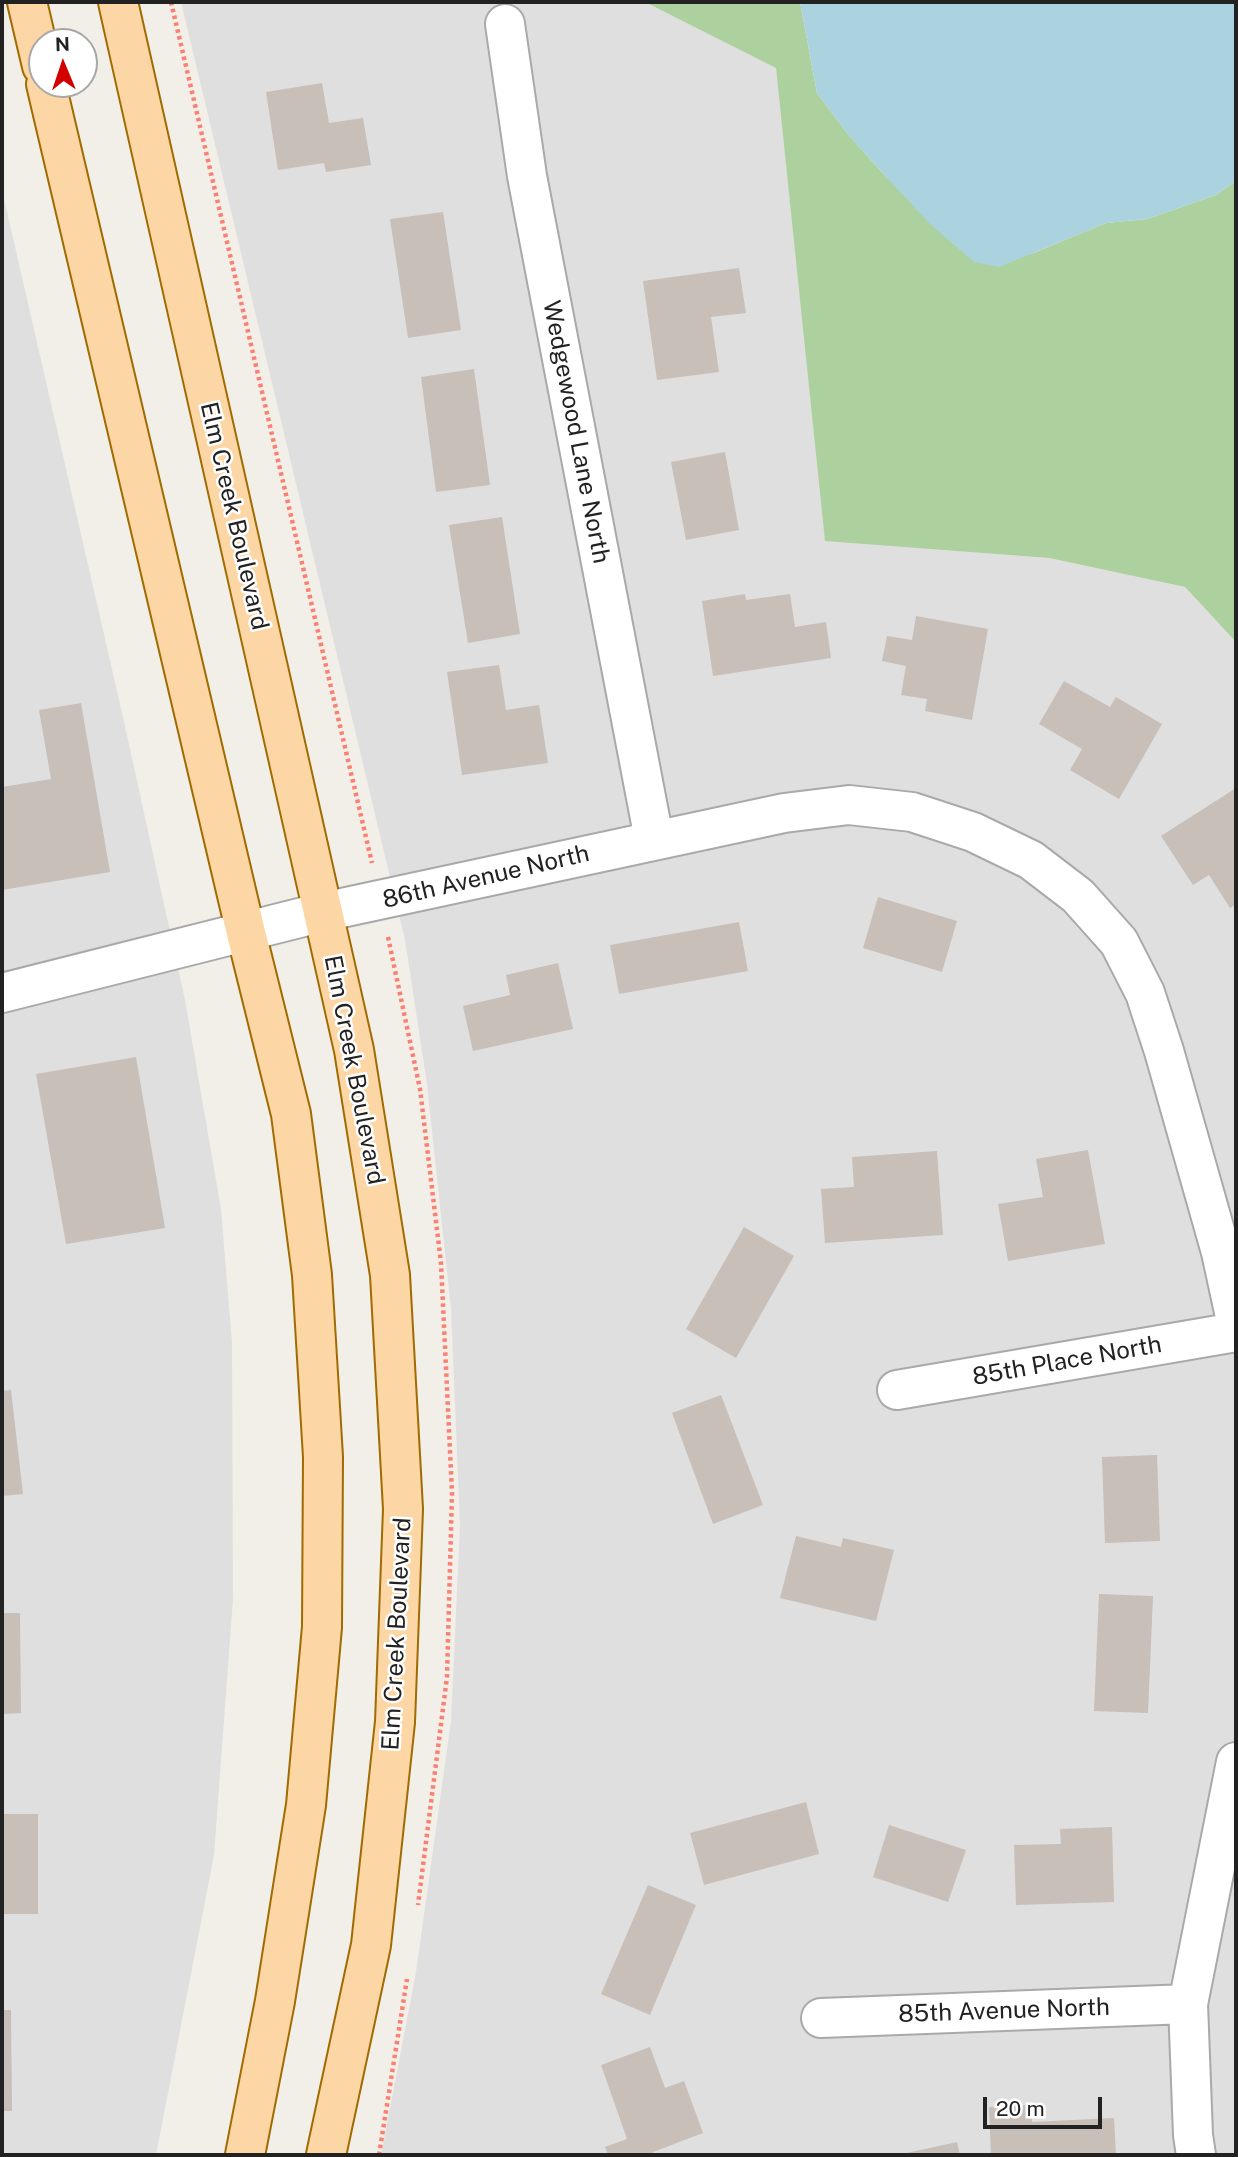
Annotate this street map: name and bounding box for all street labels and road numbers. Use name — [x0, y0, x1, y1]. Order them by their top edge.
street label: Wedgewood Lane North — [536, 298, 616, 566]
street label: Elm Creek Boulevard — [194, 399, 274, 633]
street label: 86th Avenue North — [380, 839, 592, 915]
street label: Elm Creek Boulevard — [318, 953, 390, 1187]
street label: 85th Place North — [970, 1330, 1164, 1392]
street label: Elm Creek Boulevard — [377, 1517, 417, 1751]
street label: 85th Avenue North — [898, 1993, 1110, 2029]

